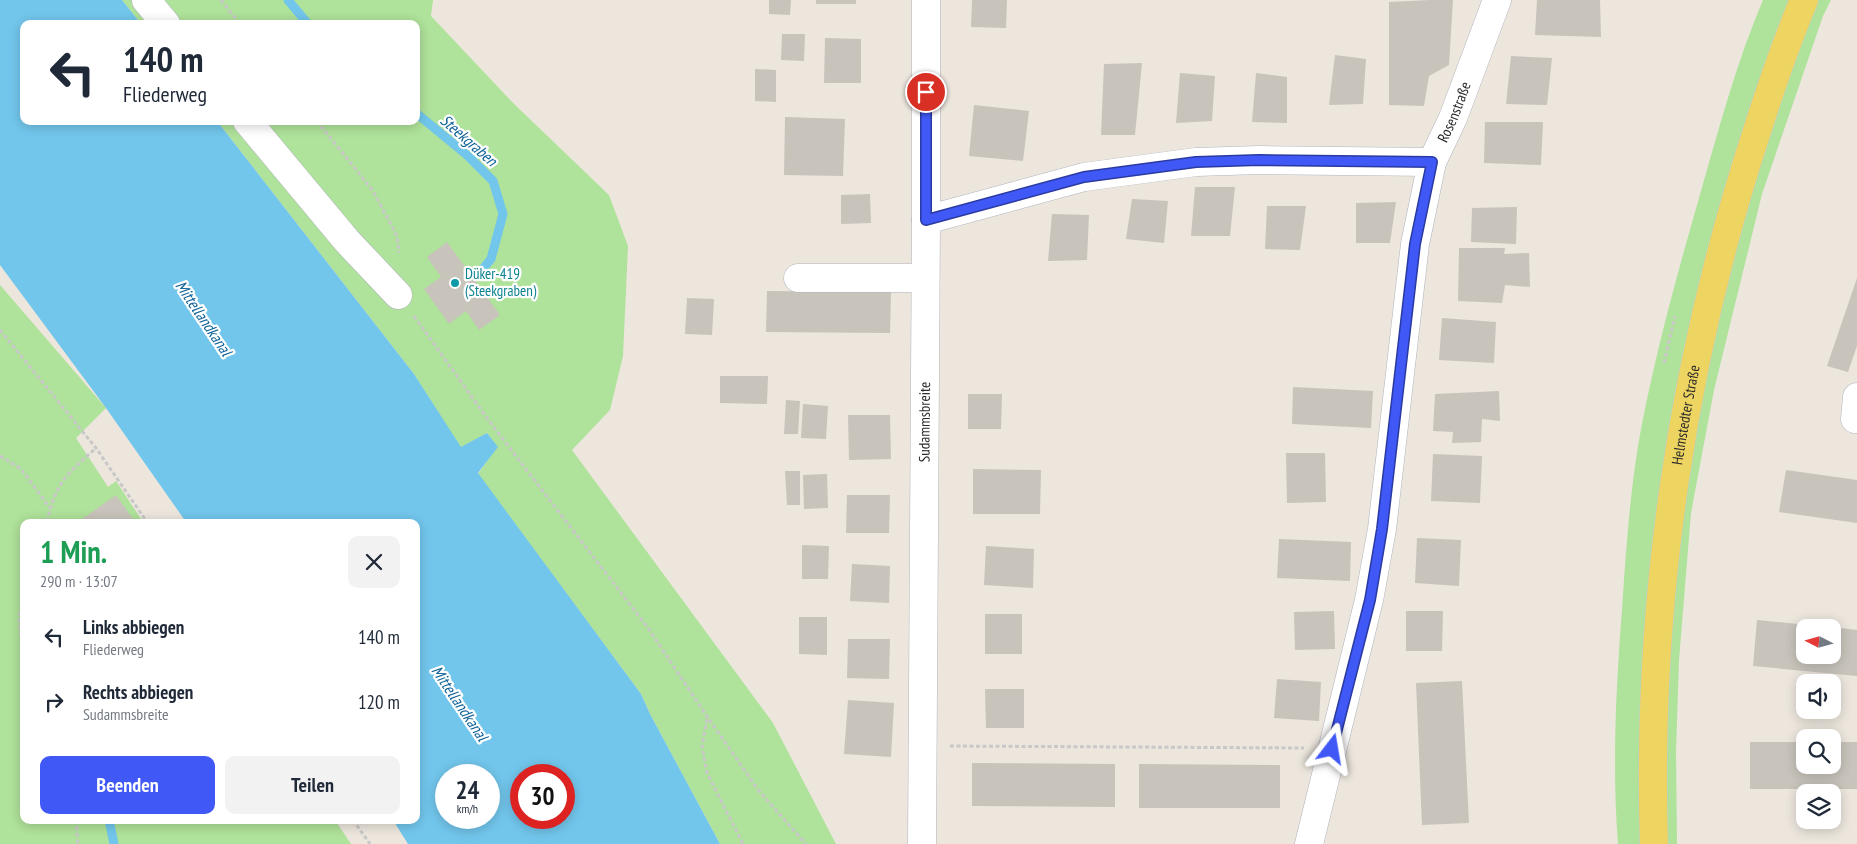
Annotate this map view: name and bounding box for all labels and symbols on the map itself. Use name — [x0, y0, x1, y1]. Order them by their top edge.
pin — [905, 71, 947, 113]
street label: Rosenstraße — [1433, 79, 1475, 145]
water label: Steekgraben — [437, 110, 502, 171]
place label: Düker-419 (Steekgraben) — [465, 264, 537, 300]
water label: Mittellandkanal — [172, 277, 237, 361]
marker: Düker-419 (Steekgraben) — [449, 277, 461, 289]
street label: Helmstedter Straße — [1667, 363, 1704, 466]
street label: Sudammsbreite — [914, 382, 934, 462]
north arrow — [1796, 619, 1841, 664]
water label: Mittellandkanal — [428, 662, 493, 746]
position arrow — [1305, 722, 1357, 774]
speed limit sign: 30 — [510, 764, 575, 829]

